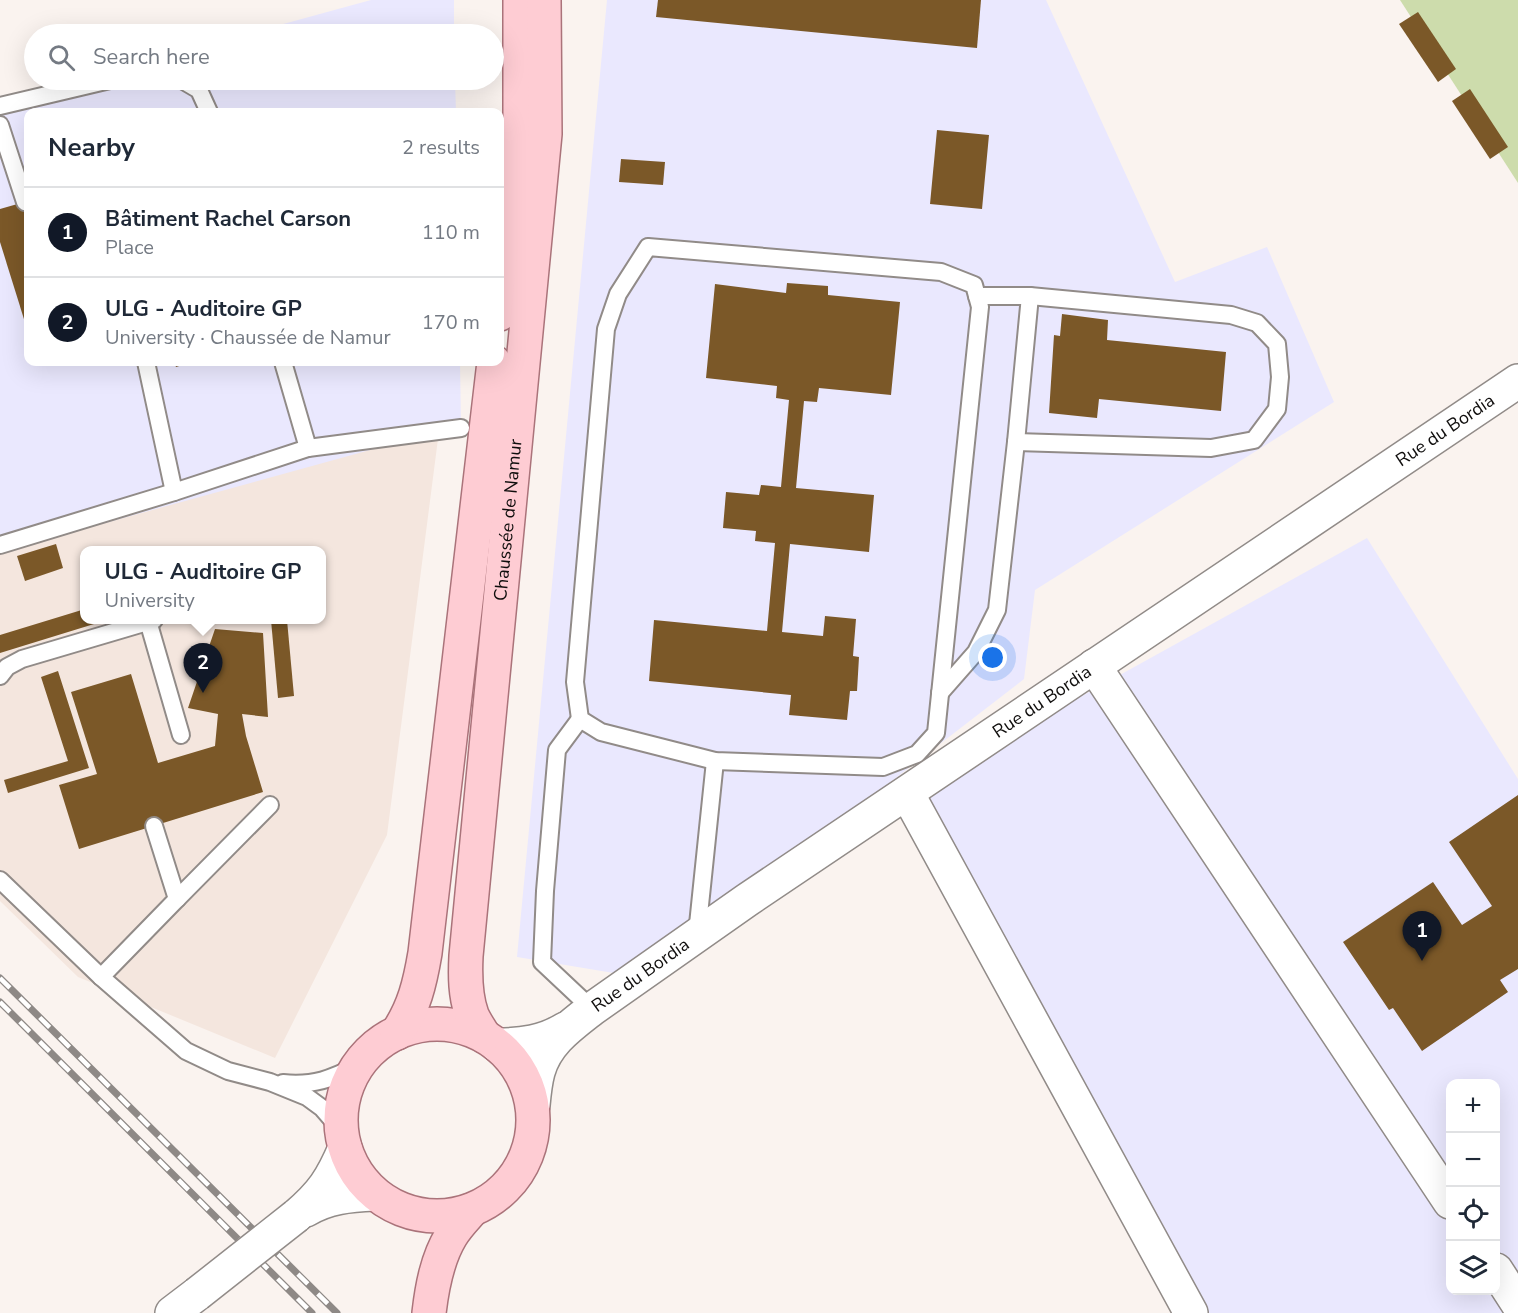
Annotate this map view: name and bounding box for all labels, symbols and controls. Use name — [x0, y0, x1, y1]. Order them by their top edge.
search box — [24, 24, 504, 90]
icon: search — [45, 41, 78, 74]
text: Search here — [93, 42, 210, 72]
text: Nearby — [48, 130, 135, 165]
text: 2 results — [402, 134, 480, 161]
text: Bâtiment Rachel Carson — [105, 204, 351, 234]
text: 1 — [62, 219, 74, 246]
text: 110 m — [422, 219, 480, 246]
text: Place — [105, 234, 154, 261]
text: ULG - Auditoire GP — [105, 294, 302, 324]
text: 2 — [62, 309, 74, 336]
text: 170 m — [422, 309, 480, 336]
text: University · Chaussée de Namur — [105, 324, 391, 351]
street label: Rue du Bordia — [1391, 388, 1499, 472]
street label: Chaussée de Namur — [488, 437, 528, 602]
popup — [80, 546, 326, 624]
text: ULG - Auditoire GP — [105, 557, 301, 587]
text: University — [105, 587, 195, 614]
your location — [978, 643, 1007, 672]
pin: 2 — [184, 644, 222, 693]
street label: Rue du Bordia — [988, 660, 1096, 743]
pin: 1 — [1402, 912, 1442, 961]
street label: Rue du Bordia — [587, 932, 694, 1018]
map controls — [1446, 1079, 1500, 1295]
button: + — [1446, 1079, 1500, 1133]
button: − — [1446, 1133, 1500, 1187]
button: locate — [1446, 1187, 1500, 1241]
button: layers — [1446, 1241, 1500, 1295]

